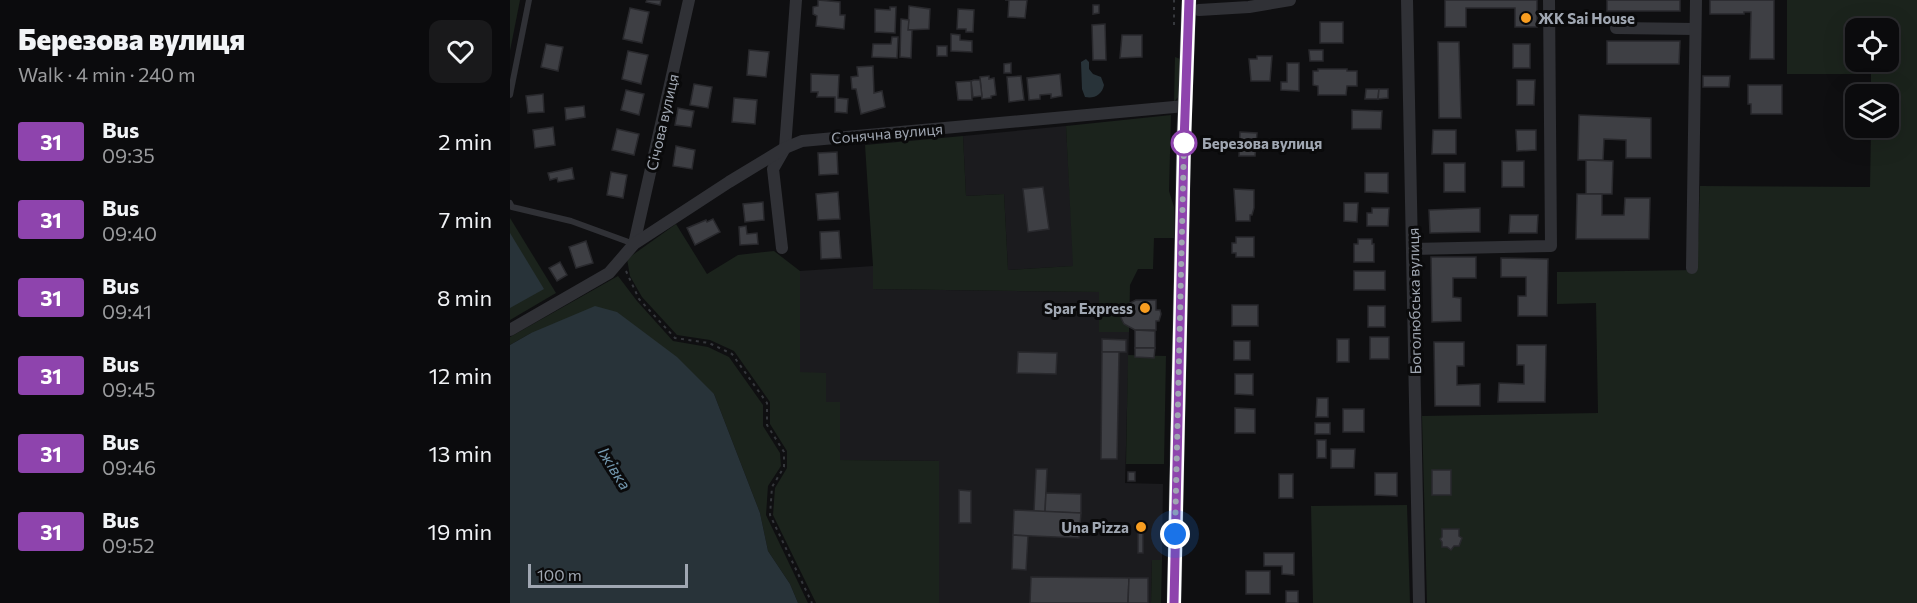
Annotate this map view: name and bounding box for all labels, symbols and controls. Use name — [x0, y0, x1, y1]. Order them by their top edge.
place label: ЖК Sai House — [1538, 9, 1635, 27]
marker: ЖК Sai House — [1519, 11, 1533, 25]
map controls — [1845, 18, 1899, 138]
button: locate — [1845, 18, 1899, 72]
button: heart — [429, 20, 492, 83]
text: Березова вулиця — [18, 22, 245, 56]
text: Walk · 4 min · 240 m — [18, 62, 195, 86]
street label: Січова вулиця — [642, 72, 682, 172]
button: layers — [1845, 84, 1899, 138]
text: Bus — [102, 116, 139, 143]
street label: Сонячна вулиця — [830, 119, 944, 147]
text: 2 min — [438, 128, 492, 155]
text: 31 — [40, 129, 62, 154]
marker: Березова вулиця — [1171, 130, 1197, 156]
place label: Березова вулиця — [1202, 134, 1322, 152]
text: 09:35 — [102, 143, 155, 167]
text: Bus — [102, 194, 139, 221]
text: 7 min — [439, 206, 492, 233]
text: 31 — [40, 207, 62, 232]
text: 09:40 — [102, 221, 157, 245]
street label: Боголюбська вулиця — [1404, 228, 1424, 374]
text: Bus — [102, 272, 139, 299]
text: 8 min — [437, 284, 492, 311]
text: 31 — [40, 285, 62, 310]
text: 09:41 — [102, 299, 152, 323]
place label: Spar Express — [1044, 299, 1133, 317]
marker: Spar Express — [1138, 301, 1152, 315]
text: Bus — [102, 350, 139, 377]
text: 12 min — [429, 362, 492, 389]
text: 31 — [40, 363, 62, 388]
text: 09:45 — [102, 377, 155, 401]
text: Bus — [102, 428, 139, 455]
text: 13 min — [428, 440, 492, 467]
text: 31 — [40, 441, 62, 466]
water label: Іжівка — [595, 443, 635, 493]
text: 09:46 — [102, 455, 156, 479]
text: Bus — [102, 506, 139, 533]
text: 19 min — [428, 518, 492, 545]
place label: Una Pizza — [1061, 518, 1129, 536]
text: 31 — [40, 519, 62, 544]
your location — [1160, 519, 1190, 549]
marker: Una Pizza — [1134, 520, 1148, 534]
text: 09:52 — [102, 533, 155, 557]
scale bar — [528, 561, 688, 588]
text: 100 m — [537, 565, 582, 584]

